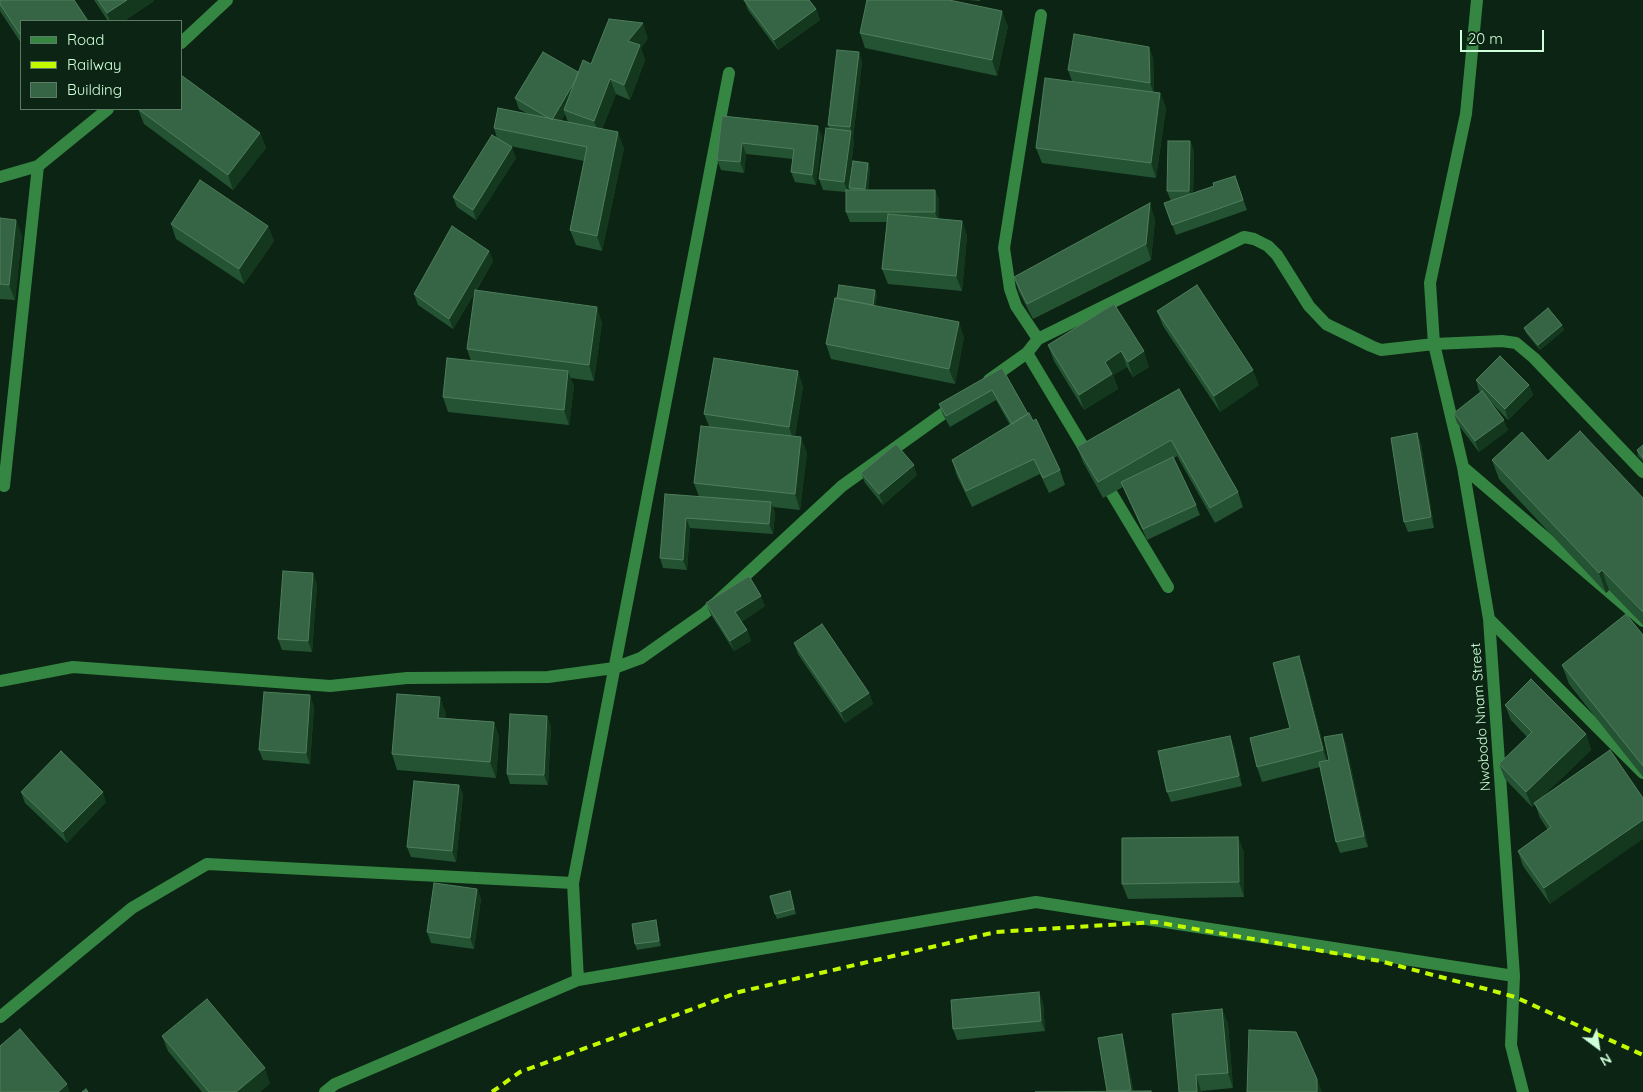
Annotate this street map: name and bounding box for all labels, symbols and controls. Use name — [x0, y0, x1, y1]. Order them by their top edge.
legend — [20, 20, 182, 110]
scale bar — [1463, 20, 1547, 52]
text: 20 m — [1468, 29, 1503, 48]
text: Road — [67, 30, 104, 49]
text: Railway — [67, 55, 122, 74]
text: Building — [67, 80, 122, 99]
street label: Nwobodo Nnam Street — [1467, 642, 1495, 792]
north arrow — [1573, 1022, 1623, 1072]
text: N — [1597, 1049, 1615, 1070]

